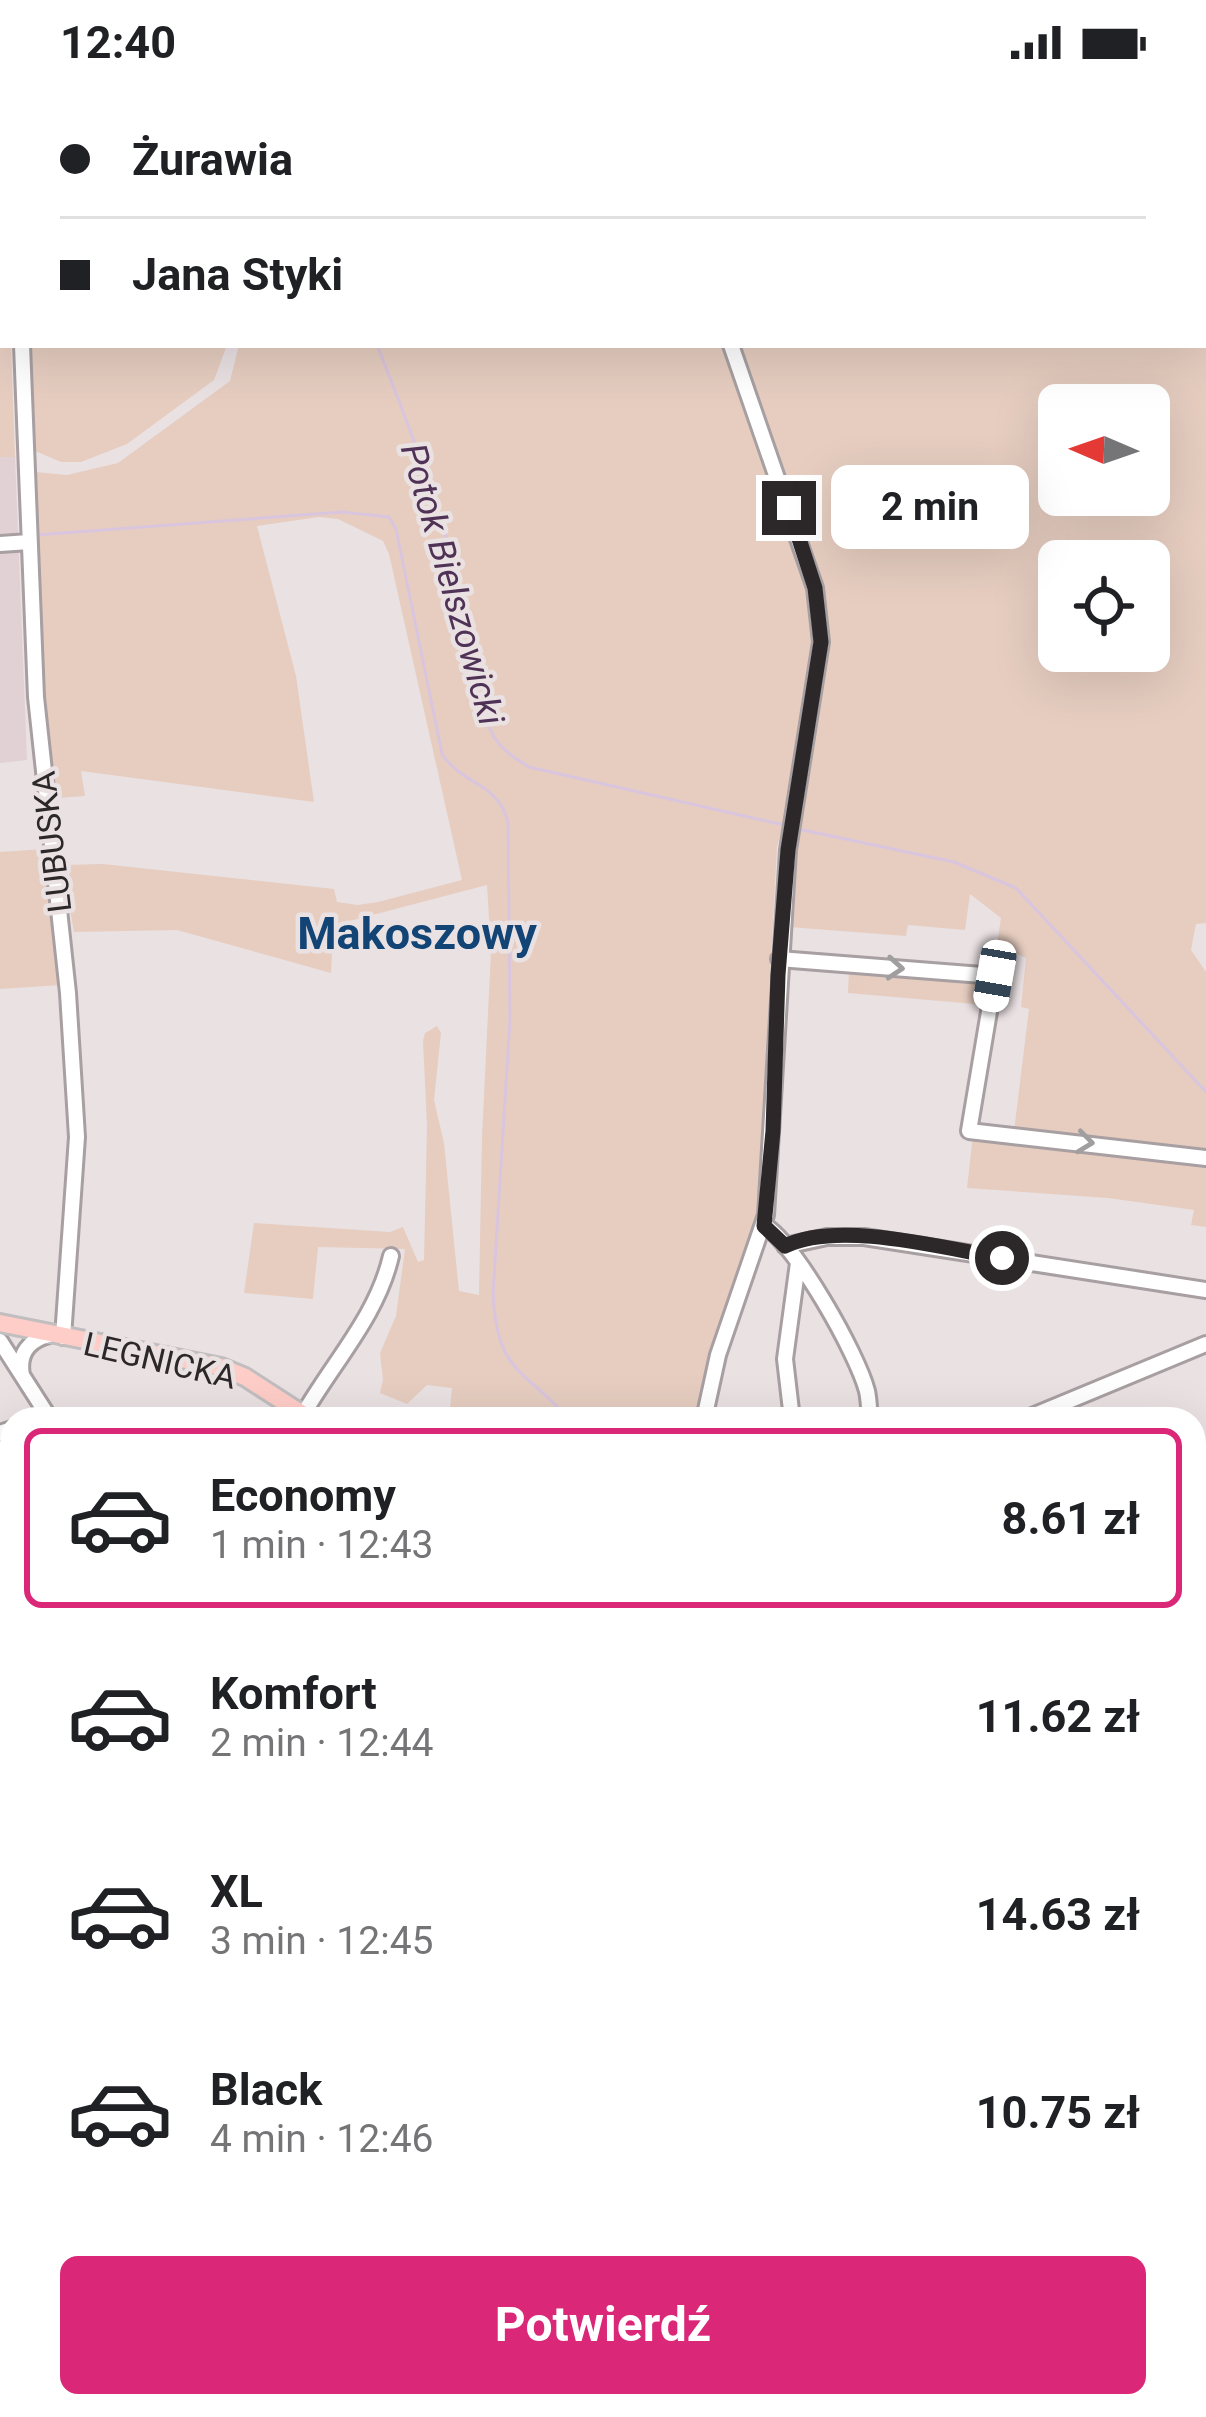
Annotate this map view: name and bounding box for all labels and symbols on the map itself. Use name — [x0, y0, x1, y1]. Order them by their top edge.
north arrow — [1038, 384, 1170, 516]
water label: Potok Bielszowicki — [392, 439, 512, 730]
callout: 2 min — [831, 466, 1029, 550]
route end — [762, 481, 816, 535]
street label: LUBUSKA — [23, 769, 80, 915]
district label: Makoszowy — [297, 907, 537, 960]
car — [971, 937, 1019, 1015]
one-way arrow — [886, 955, 905, 981]
one-way arrow — [1075, 1129, 1095, 1155]
route start — [975, 1231, 1029, 1285]
street label: LEGNICKA — [80, 1324, 240, 1397]

